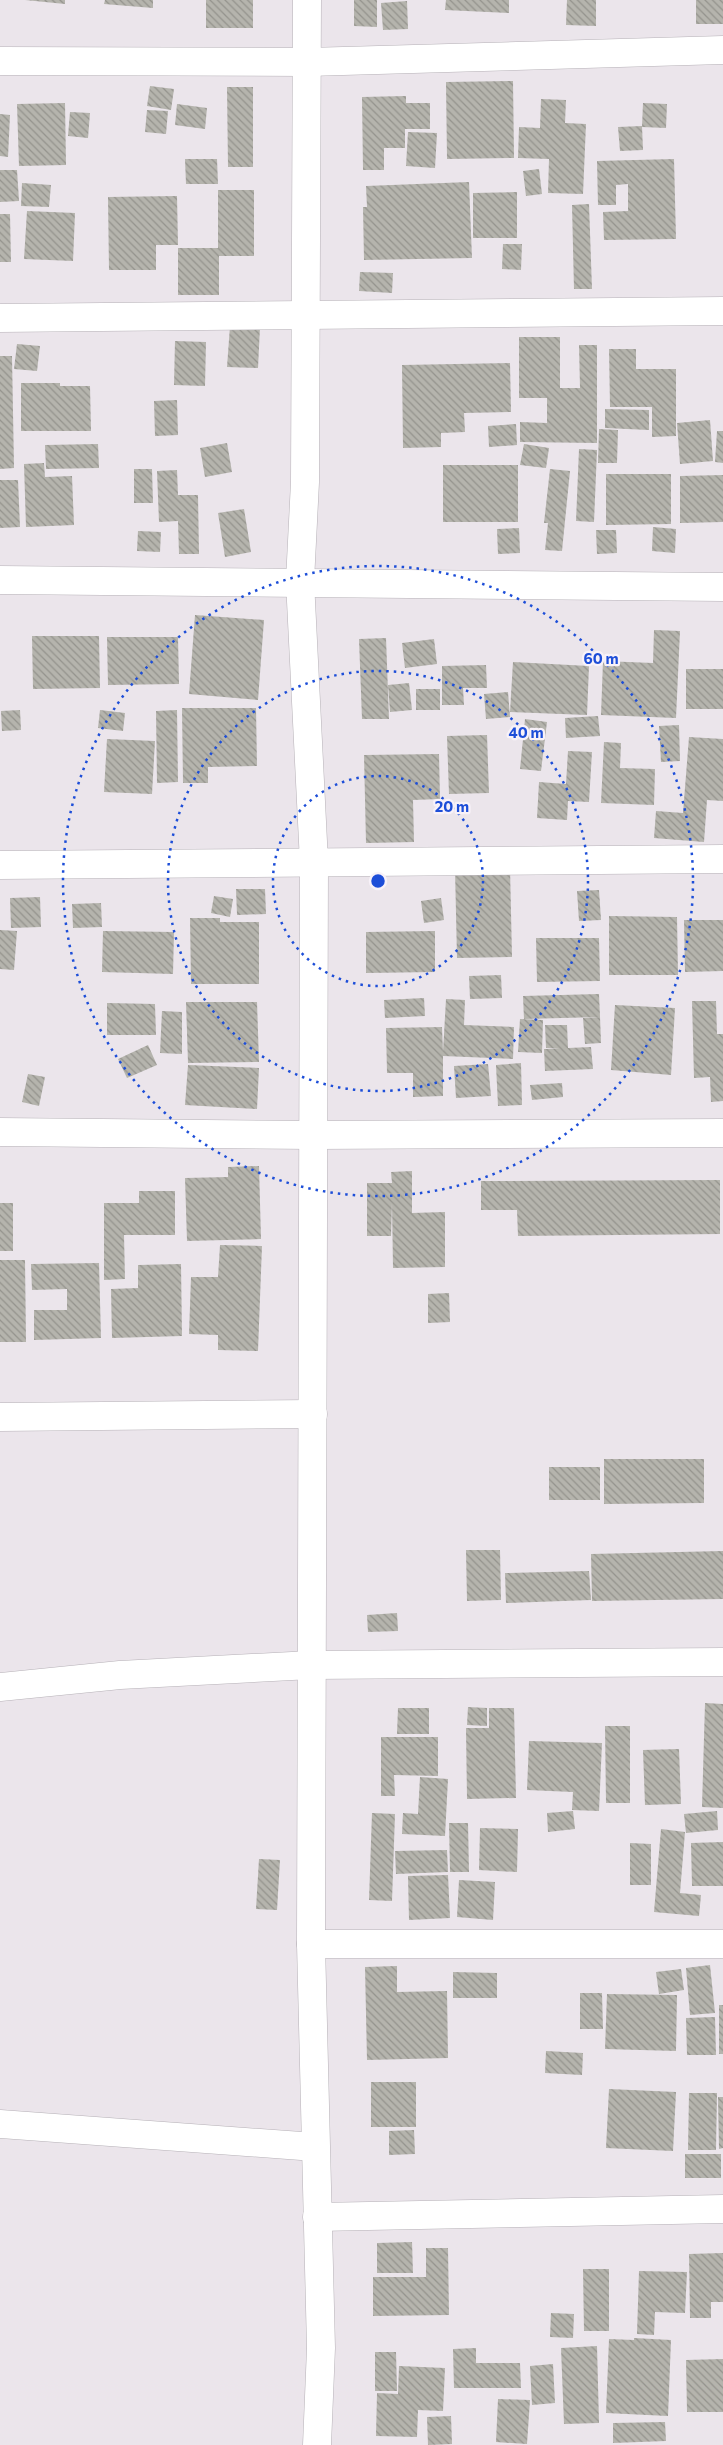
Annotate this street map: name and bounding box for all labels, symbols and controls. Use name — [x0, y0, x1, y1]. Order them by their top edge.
text: 60 m — [583, 649, 619, 667]
text: 40 m — [508, 723, 544, 741]
text: 20 m — [435, 797, 469, 815]
centre of rings — [369, 872, 387, 890]

